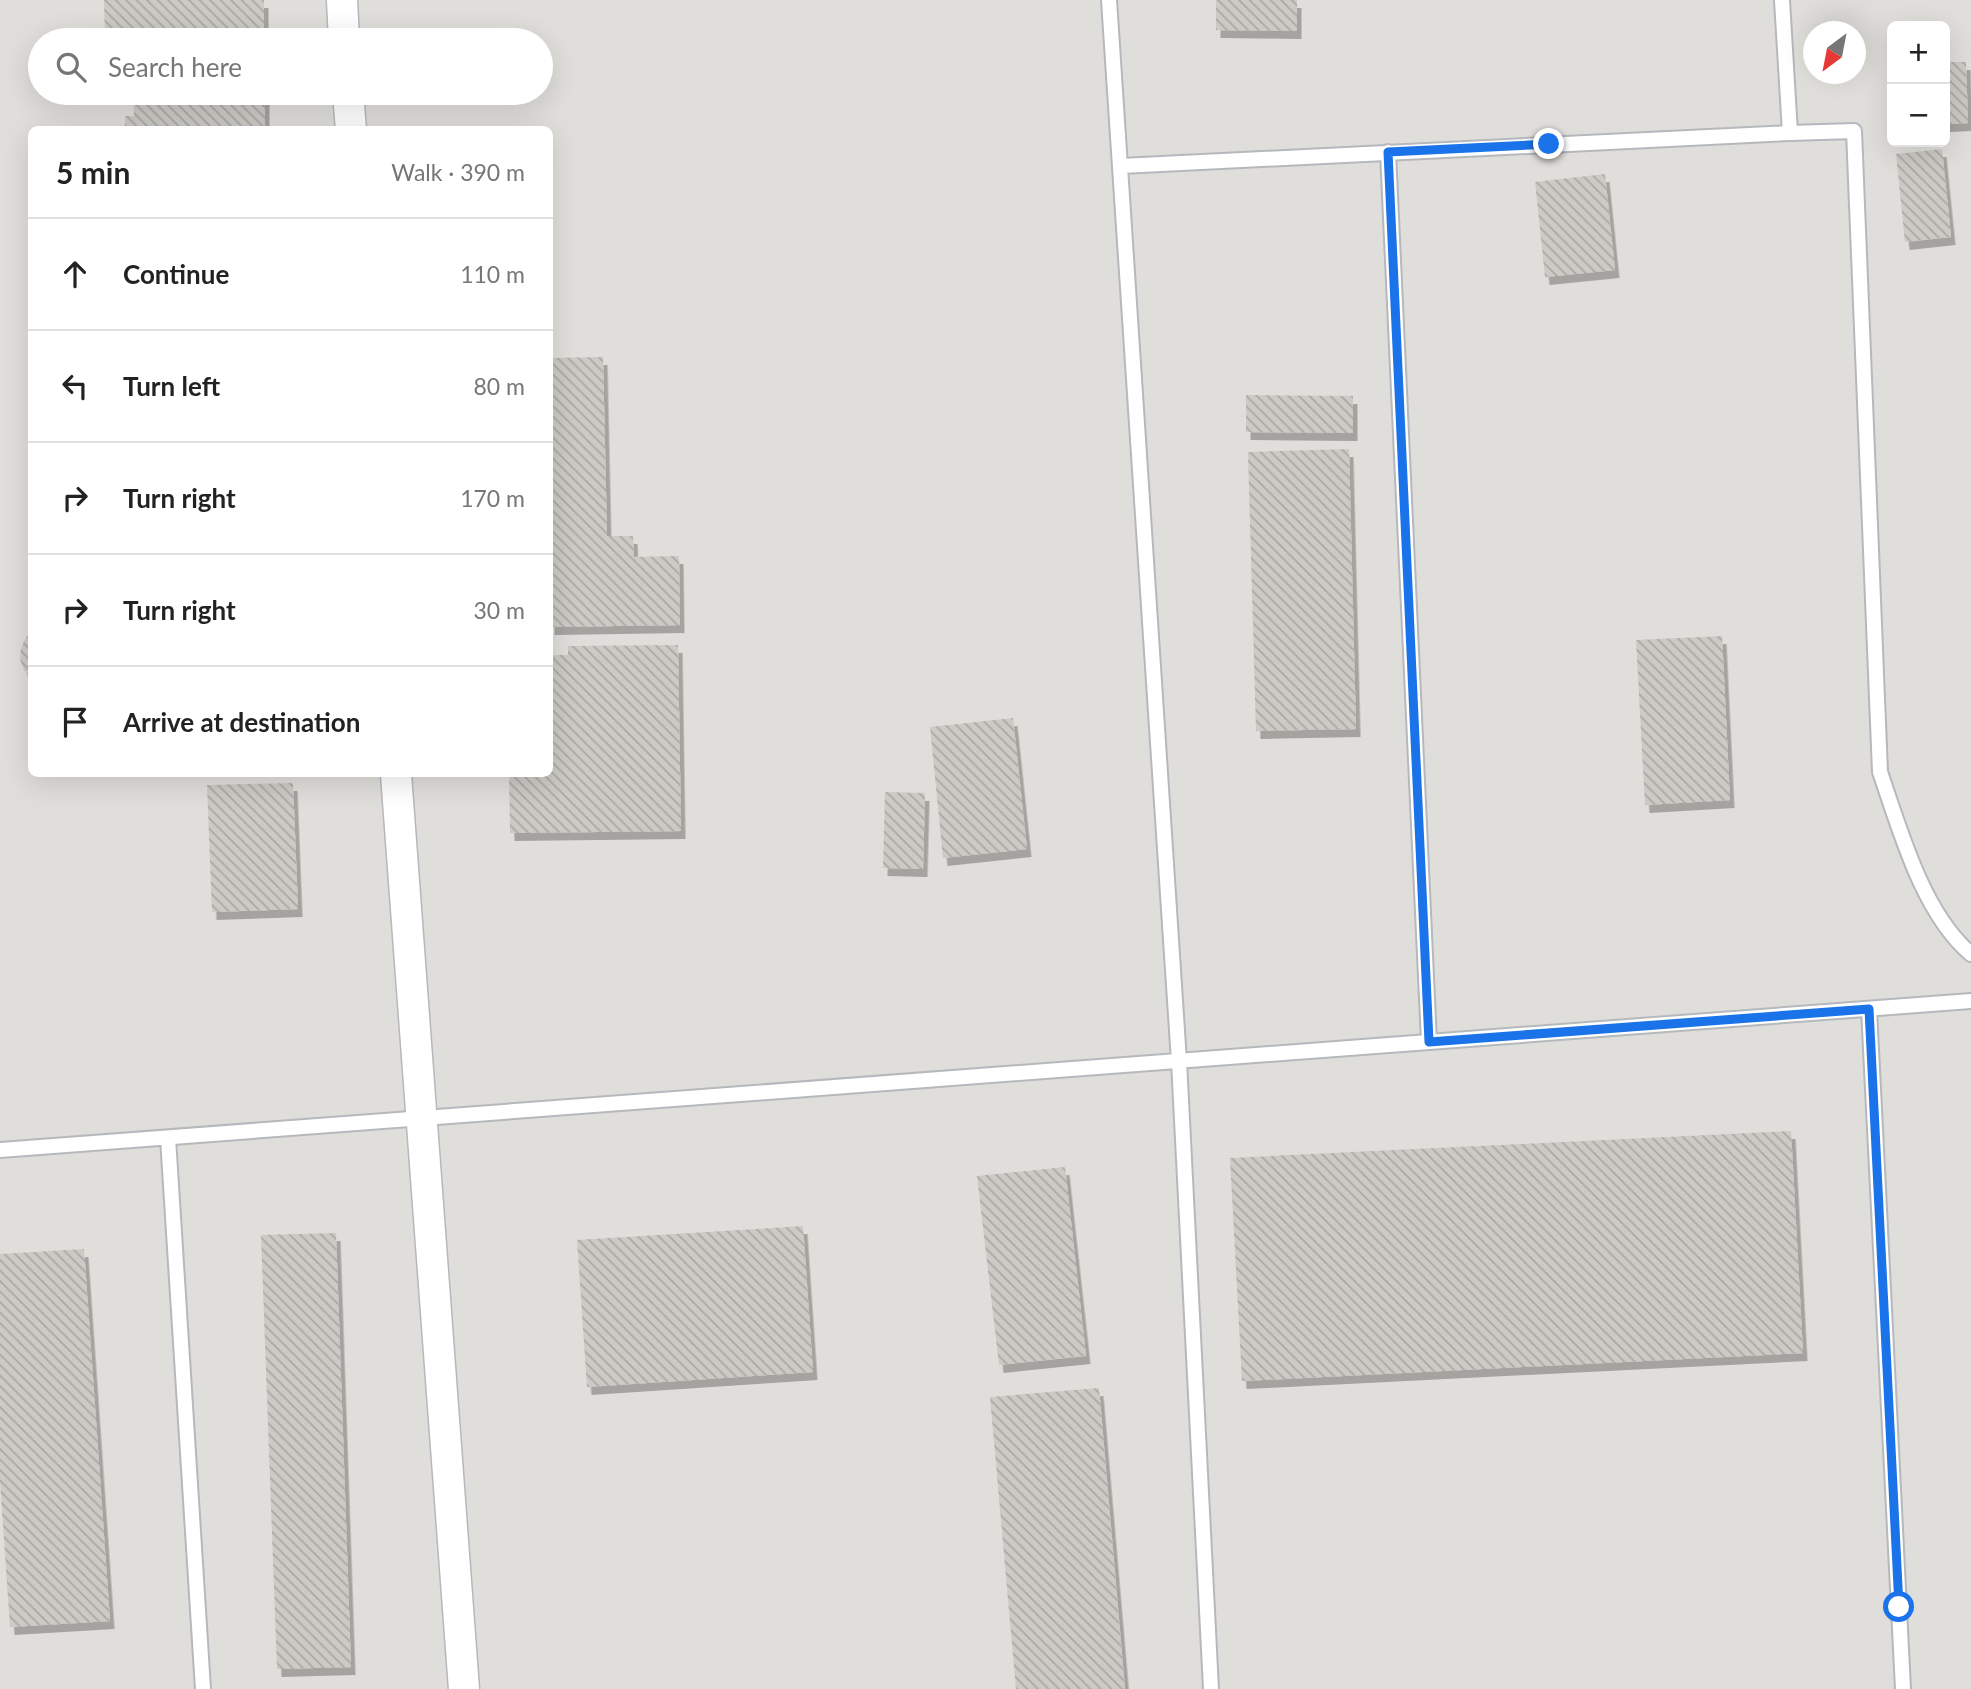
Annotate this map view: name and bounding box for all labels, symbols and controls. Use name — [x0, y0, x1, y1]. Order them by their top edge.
north arrow — [1803, 21, 1866, 84]
map controls — [1887, 21, 1950, 147]
button: + — [1887, 21, 1950, 84]
search box — [28, 28, 553, 105]
icon: search — [52, 48, 90, 86]
text: Search here — [108, 51, 242, 83]
button: − — [1887, 84, 1950, 147]
route end — [1533, 128, 1564, 159]
text: 5 min — [56, 154, 130, 190]
text: Walk · 390 m — [391, 158, 525, 186]
icon: ahead — [56, 255, 94, 293]
text: Continue — [123, 258, 229, 290]
text: 110 m — [460, 260, 525, 288]
icon: left — [56, 367, 94, 405]
text: Turn left — [123, 370, 220, 402]
text: 80 m — [474, 372, 525, 400]
icon: right — [56, 479, 94, 517]
text: Turn right — [123, 482, 236, 514]
text: 170 m — [460, 484, 525, 512]
icon: right — [56, 591, 94, 629]
text: Turn right — [123, 594, 236, 626]
text: 30 m — [474, 596, 525, 624]
icon: arrive — [56, 703, 94, 741]
text: Arrive at destination — [123, 706, 360, 738]
route start — [1883, 1591, 1914, 1622]

